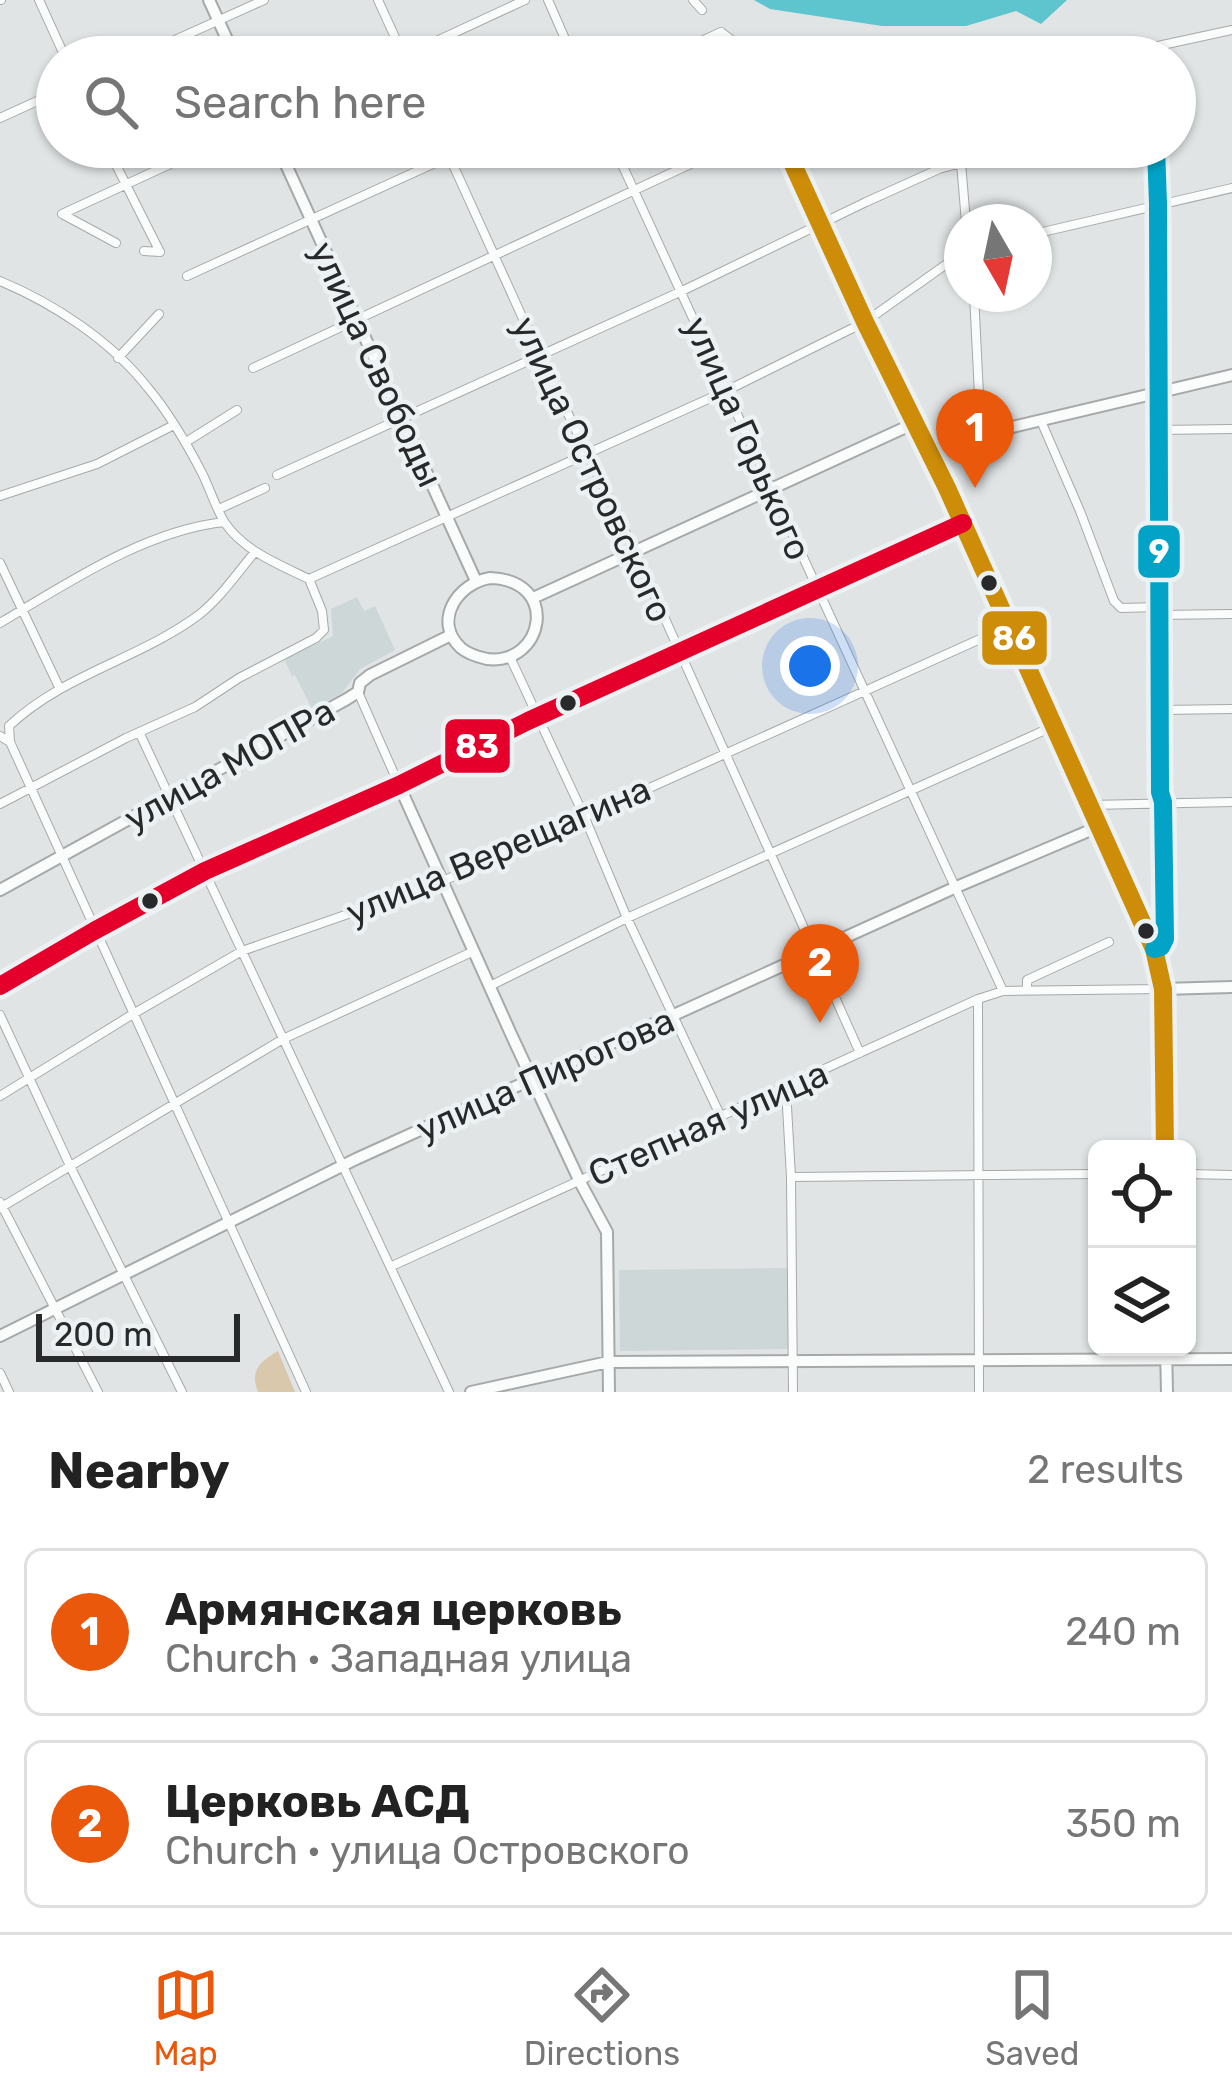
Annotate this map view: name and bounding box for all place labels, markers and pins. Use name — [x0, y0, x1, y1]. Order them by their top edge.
pin: 1 — [936, 389, 1014, 488]
unlabelled marker — [978, 572, 1000, 594]
unlabelled marker — [557, 692, 579, 714]
unlabelled marker — [139, 890, 161, 912]
unlabelled marker — [1135, 920, 1157, 942]
pin: 2 — [781, 924, 859, 1023]

